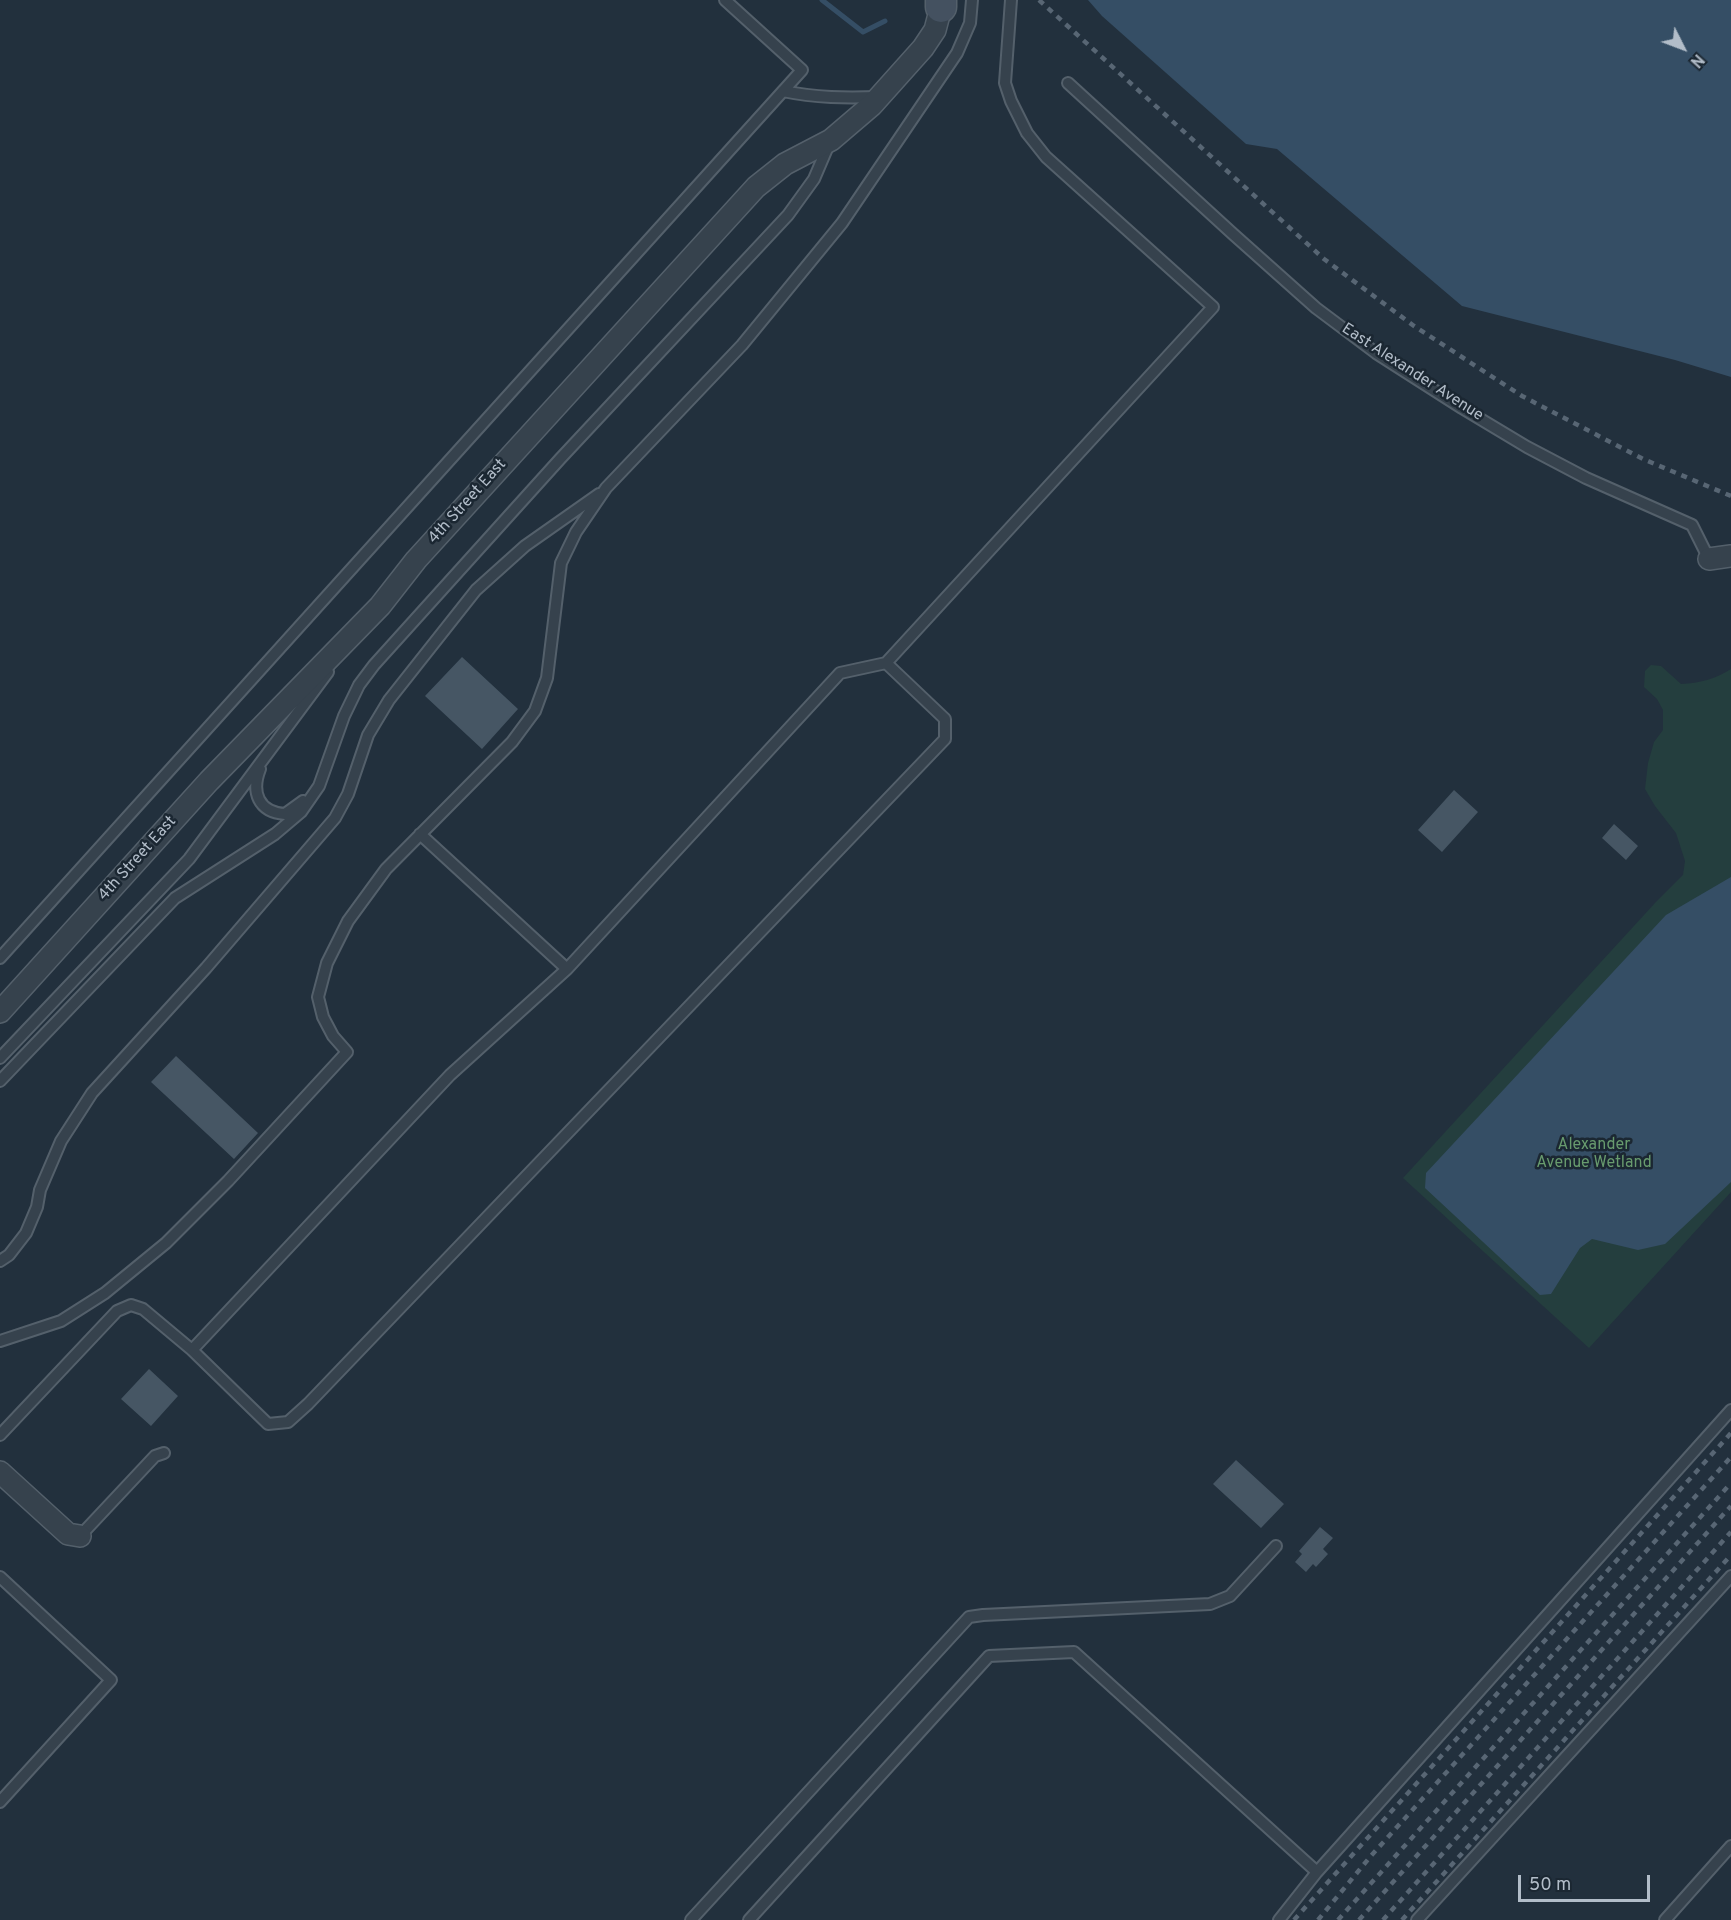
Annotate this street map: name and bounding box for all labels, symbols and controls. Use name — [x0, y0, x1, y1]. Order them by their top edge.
north arrow — [1653, 18, 1713, 78]
text: N — [1685, 49, 1708, 71]
street label: East Alexander Avenue — [1337, 320, 1487, 426]
street label: 4th Street East — [425, 456, 511, 548]
street label: 4th Street East — [95, 813, 181, 905]
park label: Alexander Avenue Wetland — [1536, 1136, 1652, 1174]
scale bar — [1521, 1863, 1653, 1901]
text: 50 m — [1529, 1874, 1571, 1897]

